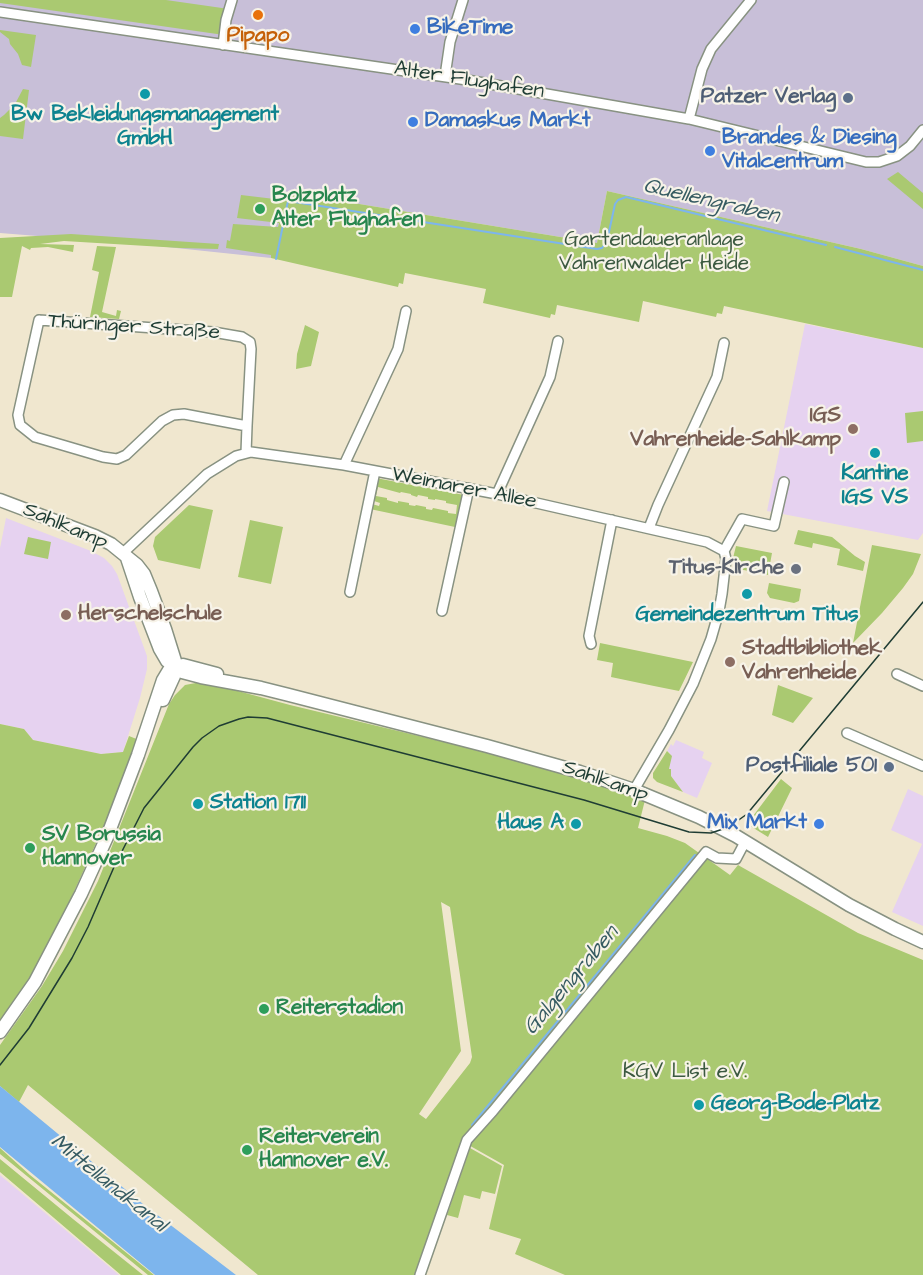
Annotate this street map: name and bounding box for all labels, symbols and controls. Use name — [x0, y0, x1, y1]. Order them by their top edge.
marker: Pipapo — [251, 8, 265, 22]
place label: BikeTime — [427, 16, 513, 42]
marker: BikeTime — [408, 22, 422, 36]
place label: Pipapo — [227, 24, 289, 50]
street label: Alter Flughafen — [392, 57, 546, 105]
place label: Patzer Verlag — [701, 85, 836, 111]
marker: Bw Bekleidungsmanagement GmbH — [138, 87, 152, 101]
marker: Patzer Verlag — [841, 91, 855, 105]
place label: Bw Bekleidungsmanagement GmbH — [11, 103, 279, 153]
place label: Damaskus Markt — [425, 109, 590, 135]
marker: Damaskus Markt — [406, 115, 420, 129]
place label: Brandes & Diesing Vitalcentrum — [722, 126, 896, 176]
marker: Brandes & Diesing Vitalcentrum — [703, 144, 717, 158]
water label: Quellengraben — [641, 174, 781, 230]
place label: Bolzplatz Alter Flughafen — [272, 184, 423, 234]
marker: Bolzplatz Alter Flughafen — [253, 202, 267, 216]
park label: Gartendaueranlage Vahrenwalder Heide — [559, 228, 749, 278]
street label: Thüringer Straße — [47, 309, 221, 347]
place label: IGS Vahrenheide-Sahlkamp — [630, 404, 841, 454]
marker: IGS Vahrenheide-Sahlkamp — [846, 422, 860, 436]
marker: Kantine IGS VS — [868, 446, 882, 460]
place label: Kantine IGS VS — [841, 462, 909, 512]
street label: Weimarer Allee — [389, 463, 539, 515]
street label: Sahlkamp — [19, 498, 111, 556]
place label: Titus-Kirche — [669, 556, 784, 582]
marker: Titus-Kirche — [789, 562, 803, 576]
marker: Gemeindezentrum Titus — [740, 587, 754, 601]
place label: Herschelschule — [78, 602, 222, 628]
place label: Gemeindezentrum Titus — [635, 603, 859, 629]
marker: Herschelschule — [59, 608, 73, 622]
place label: Stadtbibliothek Vahrenheide — [742, 637, 882, 687]
marker: Stadtbibliothek Vahrenheide — [723, 655, 737, 669]
place label: Postfiliale 501 — [746, 754, 877, 780]
street label: Sahlkamp — [559, 756, 651, 808]
marker: Postfiliale 501 — [882, 760, 896, 774]
place label: Station 1711 — [210, 791, 306, 817]
marker: Station 1711 — [191, 797, 205, 811]
place label: Haus A — [498, 811, 564, 837]
place label: Mix Markt — [707, 811, 807, 837]
marker: Haus A — [569, 817, 583, 831]
marker: Mix Markt — [812, 817, 826, 831]
place label: SV Borussia Hannover — [42, 823, 161, 873]
marker: SV Borussia Hannover — [23, 841, 37, 855]
water label: Galgengraben — [519, 921, 625, 1041]
place label: Reiterstadion — [276, 996, 403, 1022]
marker: Reiterstadion — [257, 1002, 271, 1016]
park label: KGV List e.V. — [623, 1060, 747, 1086]
place label: Georg-Bode-Platz — [711, 1092, 879, 1118]
marker: Georg-Bode-Platz — [692, 1098, 706, 1112]
place label: Reiterverein Hannover e.V. — [259, 1125, 388, 1175]
water label: Mittellandkanal — [45, 1129, 171, 1239]
marker: Reiterverein Hannover e.V. — [240, 1143, 254, 1157]

